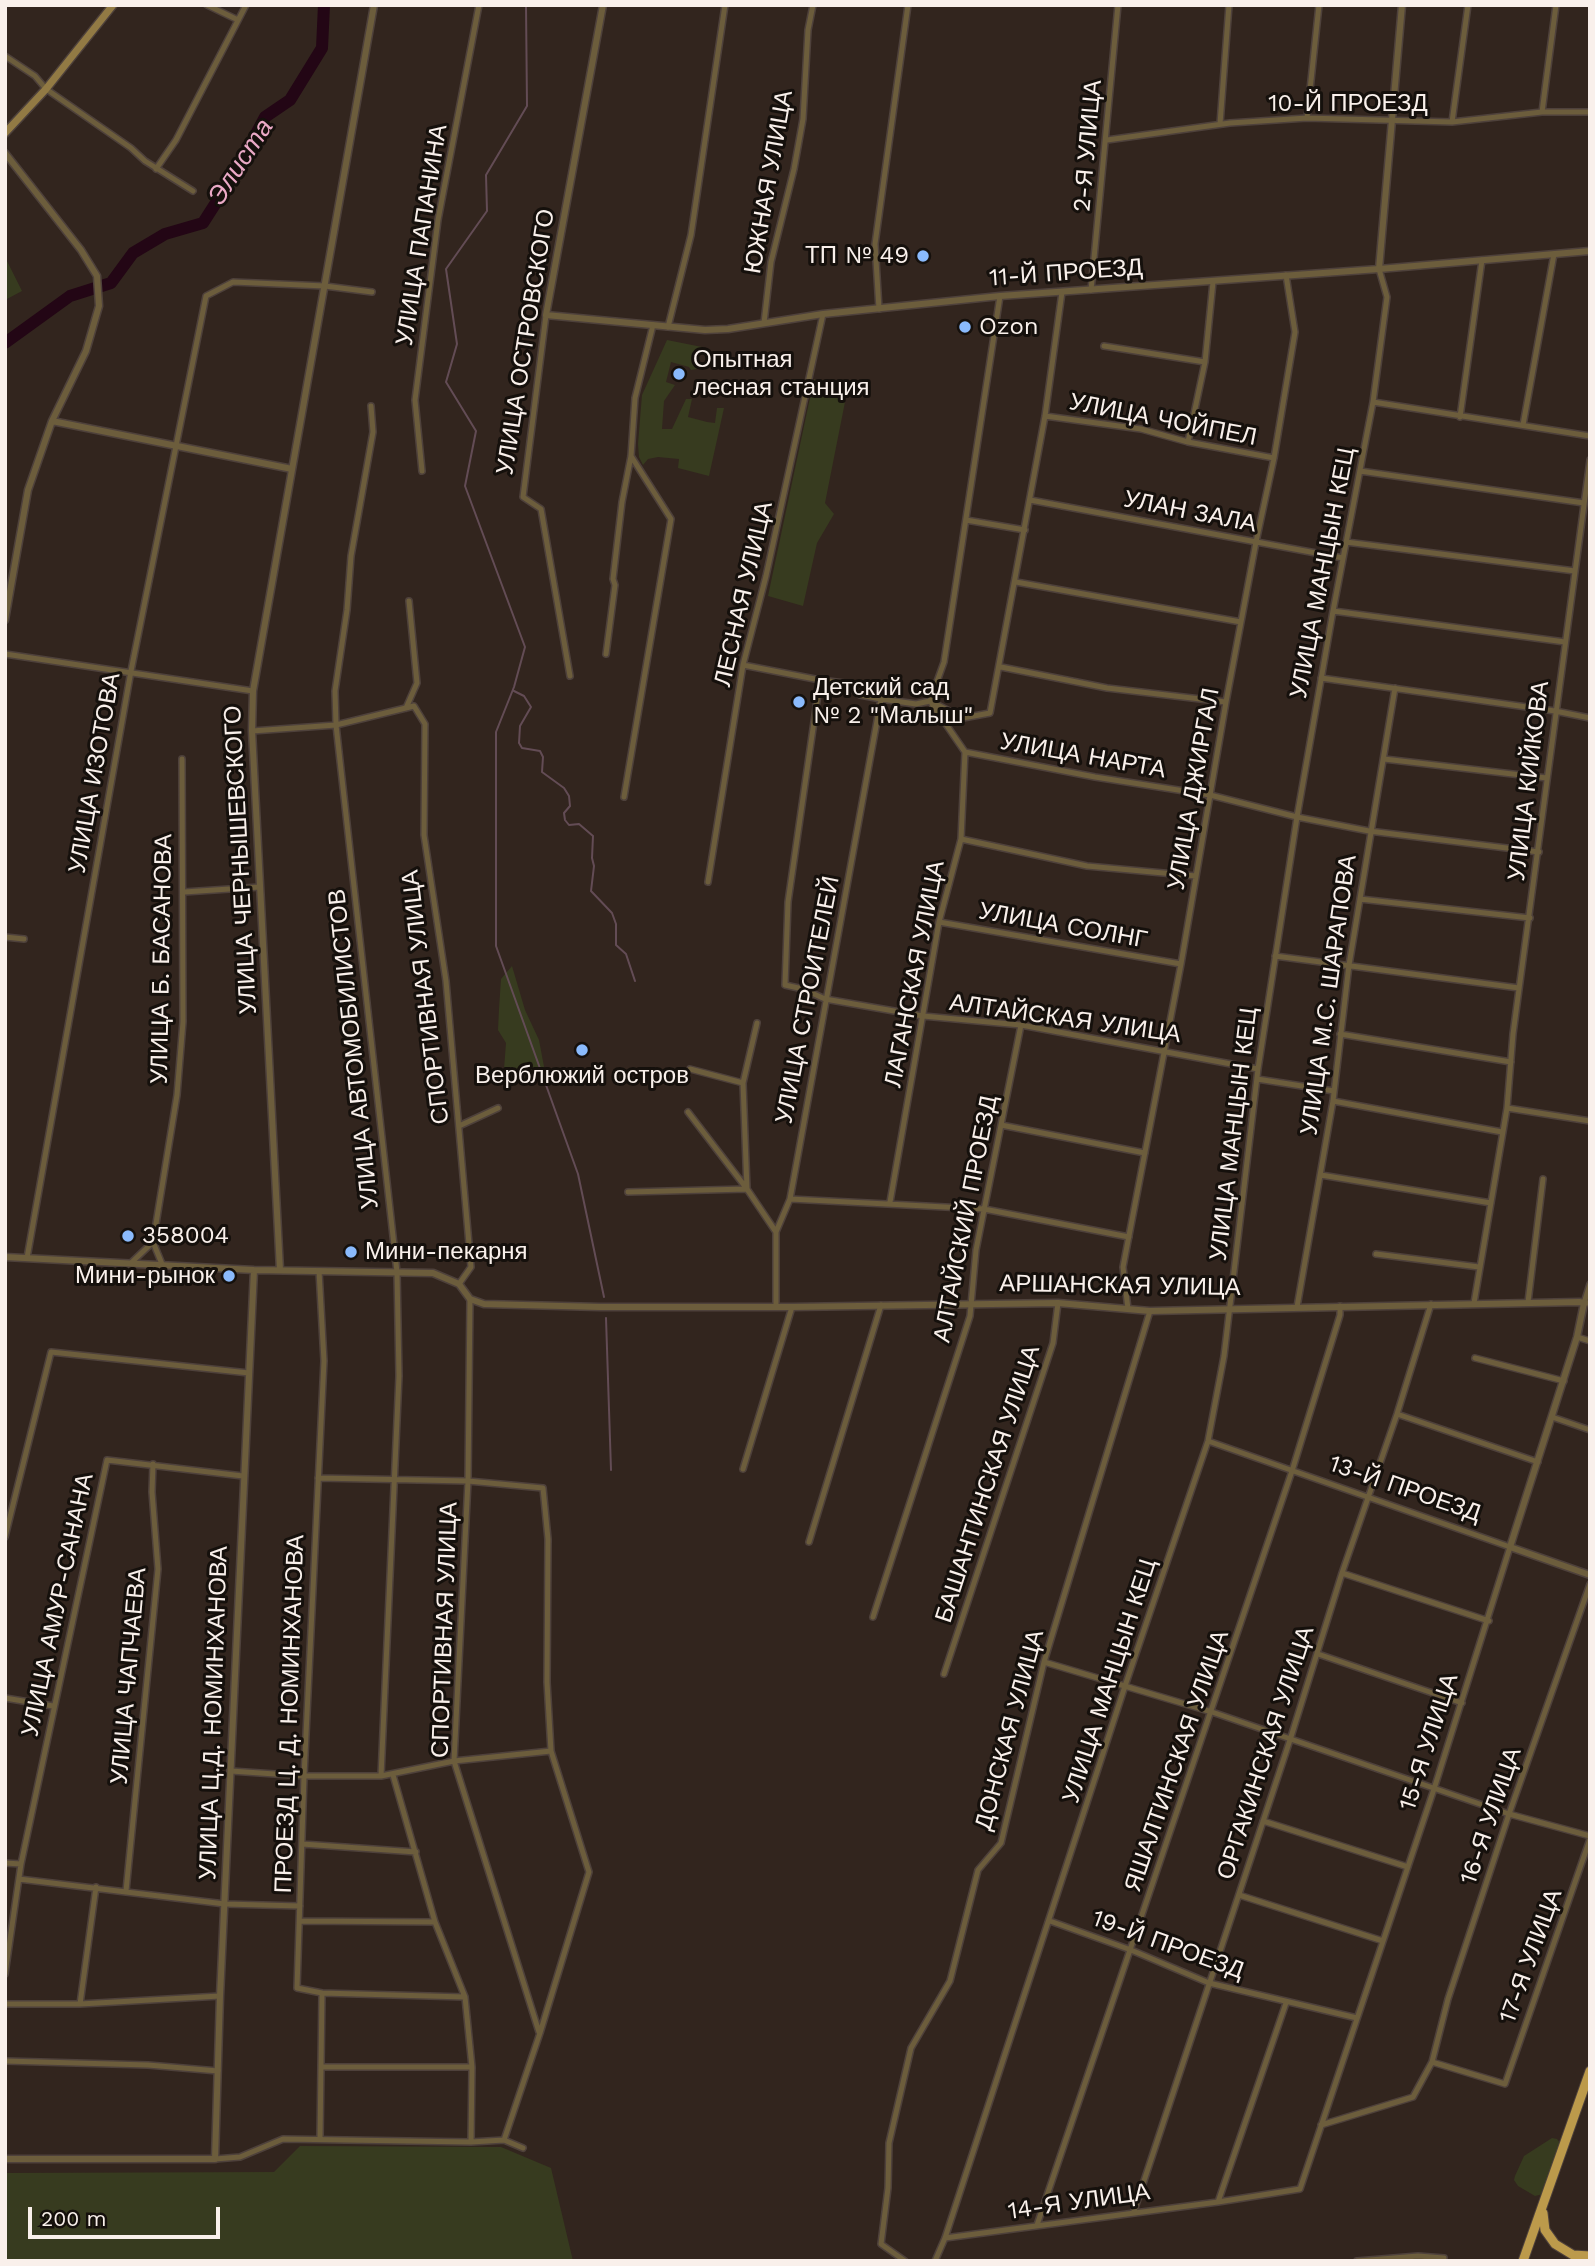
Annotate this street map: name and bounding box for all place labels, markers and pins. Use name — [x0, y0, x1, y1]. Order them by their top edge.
place label: ТП № 49 — [805, 242, 909, 270]
marker: ТП № 49 — [915, 248, 931, 264]
place label: Ozon — [979, 313, 1039, 341]
marker: Ozon — [957, 319, 973, 335]
place label: Опытная лесная станция — [693, 346, 870, 402]
marker: Опытная лесная станция — [671, 366, 687, 382]
place label: Детский сад № 2 "Малыш" — [813, 674, 973, 730]
marker: Детский сад № 2 "Малыш" — [791, 694, 807, 710]
marker: Верблюжий остров — [574, 1042, 590, 1058]
place label: Верблюжий остров — [475, 1062, 689, 1090]
place label: 358004 — [142, 1222, 229, 1250]
marker: 358004 — [120, 1228, 136, 1244]
place label: Мини-пекарня — [365, 1238, 528, 1266]
marker: Мини-пекарня — [343, 1244, 359, 1260]
place label: Мини-рынок — [75, 1262, 215, 1290]
marker: Мини-рынок — [221, 1268, 237, 1284]

